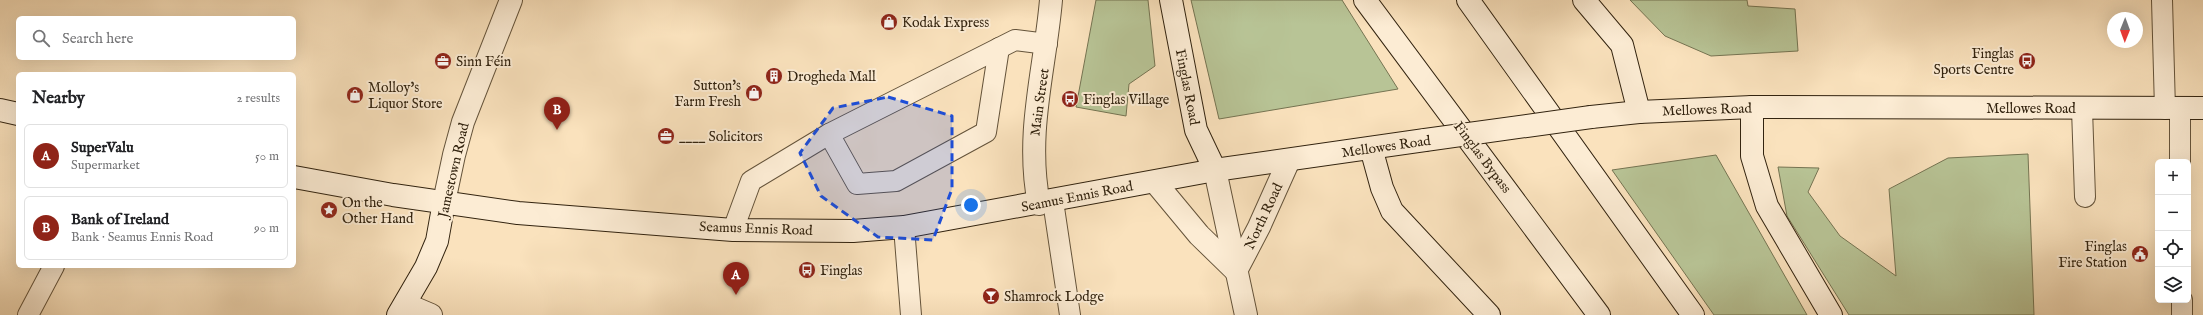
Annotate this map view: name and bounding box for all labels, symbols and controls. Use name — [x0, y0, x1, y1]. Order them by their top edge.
shop icon: Kodak Express — [879, 12, 899, 32]
north arrow — [2107, 12, 2143, 48]
place label: Kodak Express — [902, 14, 989, 32]
search box — [16, 16, 296, 60]
icon: search — [30, 27, 52, 49]
text: Search here — [62, 29, 133, 48]
place label: Finglas Sports Centre — [1934, 45, 2015, 79]
street label: Finglas Road — [1171, 48, 1203, 127]
office icon: Sinn Féin — [433, 51, 453, 71]
bus stop icon: Finglas Sports Centre — [2017, 51, 2037, 71]
place label: Sinn Féin — [456, 53, 512, 71]
building icon: Drogheda Mall — [764, 66, 784, 86]
street label: Main Street — [1026, 67, 1054, 137]
place label: Drogheda Mall — [787, 68, 876, 86]
place label: Sutton's Farm Fresh — [675, 77, 742, 111]
place label: Molloy's Liquor Store — [368, 79, 443, 113]
shop icon: Sutton's Farm Fresh — [744, 83, 764, 103]
shop icon: Molloy's Liquor Store — [345, 85, 365, 105]
text: Nearby — [32, 88, 85, 109]
bus stop icon: Finglas Village — [1060, 89, 1080, 109]
text: 2 results — [236, 90, 280, 107]
place label: Finglas Village — [1083, 91, 1170, 109]
pin: B — [544, 97, 570, 130]
street label: Mellowes Road — [1662, 99, 1753, 121]
street label: Mellowes Road — [1986, 100, 2076, 118]
street label: Finglas Bypass — [1449, 118, 1515, 197]
street label: Jamestown Road — [434, 120, 474, 221]
office icon: ____ Solicitors — [656, 126, 676, 146]
place label: ____ Solicitors — [679, 128, 763, 146]
street label: Mellowes Road — [1340, 132, 1432, 162]
text: SuperValu — [71, 138, 134, 157]
text: A — [42, 148, 50, 165]
text: 50 m — [255, 148, 279, 165]
text: Supermarket — [71, 157, 140, 174]
map controls — [2155, 159, 2191, 303]
button: + — [2155, 159, 2191, 195]
street label: Seamus Ennis Road — [1020, 177, 1135, 217]
street label: North Road — [1241, 180, 1287, 253]
place label: On the Other Hand — [342, 194, 414, 228]
your location — [961, 195, 981, 215]
button: − — [2155, 195, 2191, 231]
place icon: On the Other Hand — [319, 200, 339, 220]
text: Bank of Ireland — [71, 210, 169, 229]
street label: Seamus Ennis Road — [699, 218, 814, 240]
text: B — [42, 220, 50, 237]
text: 90 m — [254, 220, 279, 237]
text: Bank · Seamus Ennis Road — [71, 229, 213, 246]
button: locate — [2155, 231, 2191, 267]
place label: Finglas Fire Station — [2058, 238, 2128, 272]
public building icon: Finglas Fire Station — [2130, 244, 2150, 264]
bus stop icon: Finglas — [797, 260, 817, 280]
pin: A — [723, 262, 749, 295]
place label: Finglas — [820, 262, 863, 280]
button: layers — [2155, 267, 2191, 303]
bar icon: Shamrock Lodge — [981, 286, 1001, 306]
place label: Shamrock Lodge — [1004, 288, 1104, 306]

